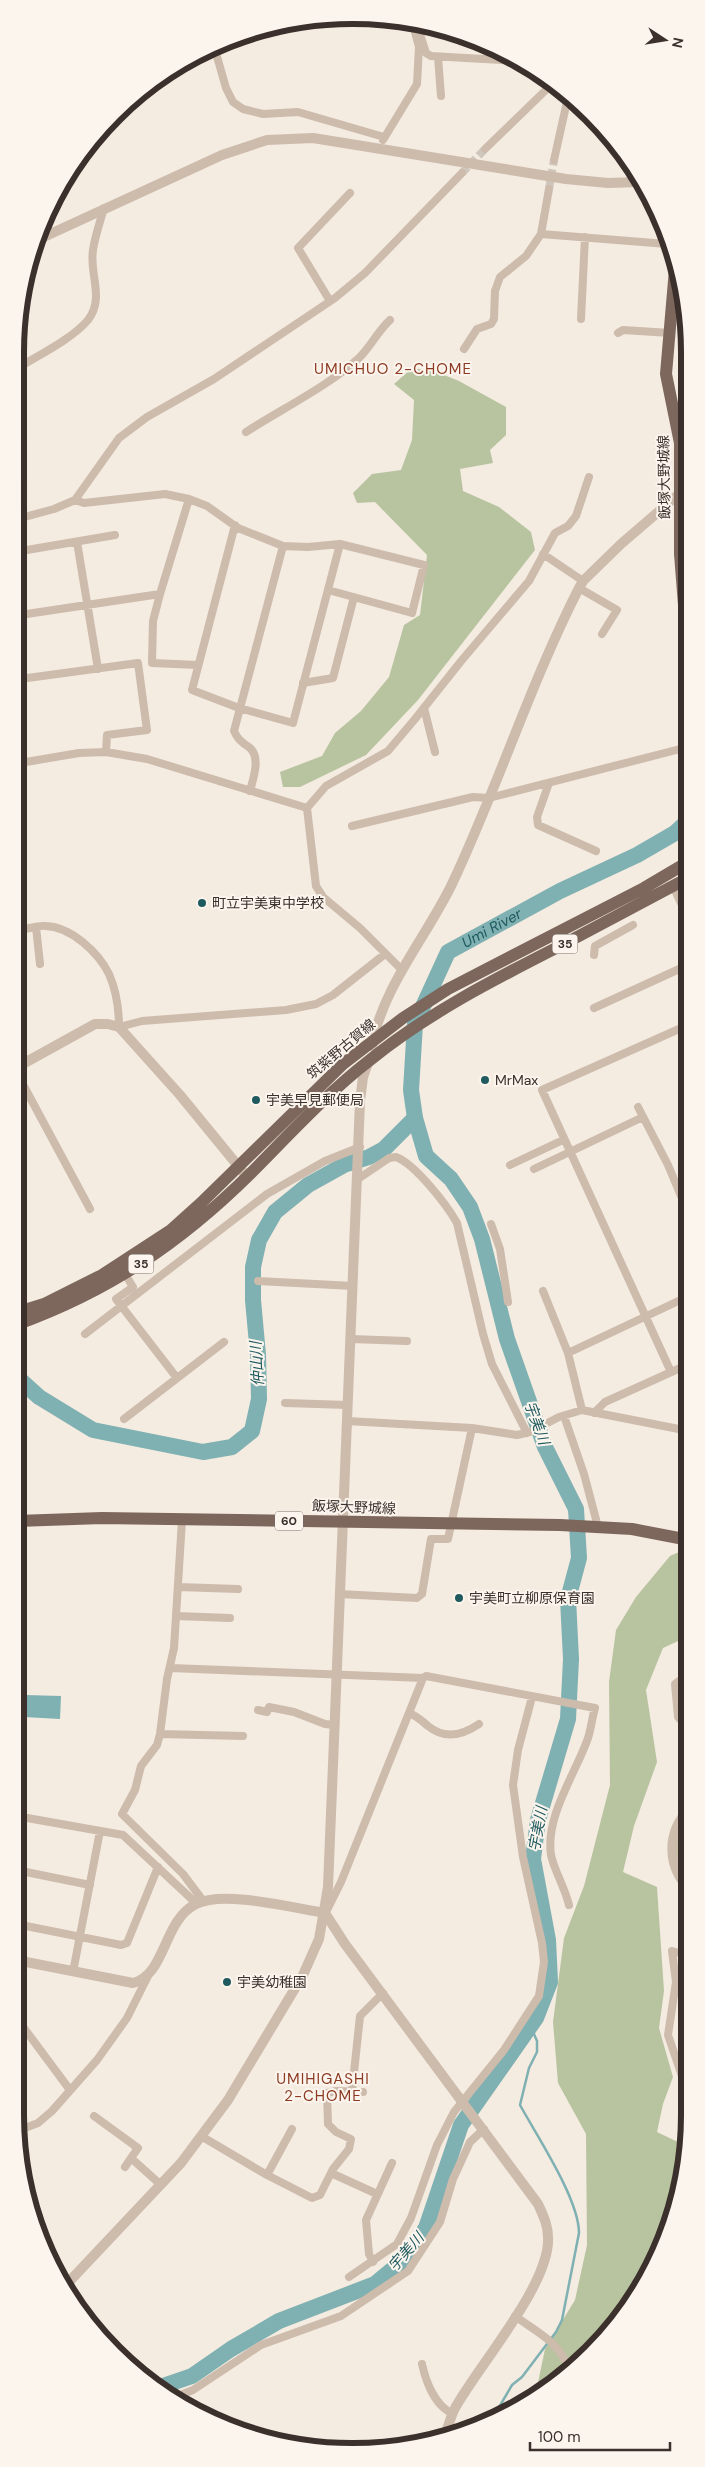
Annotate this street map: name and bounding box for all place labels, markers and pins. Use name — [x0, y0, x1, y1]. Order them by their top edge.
place label: 町立宇美東中学校 — [212, 894, 324, 912]
marker: 町立宇美東中学校 — [196, 897, 208, 909]
place label: MrMax — [495, 1071, 538, 1089]
marker: MrMax — [479, 1074, 491, 1086]
place label: 宇美早見郵便局 — [266, 1091, 364, 1109]
marker: 宇美早見郵便局 — [250, 1094, 262, 1106]
place label: 宇美町立柳原保育園 — [469, 1589, 595, 1607]
marker: 宇美町立柳原保育園 — [453, 1592, 465, 1604]
place label: 宇美幼稚園 — [237, 1973, 307, 1991]
marker: 宇美幼稚園 — [221, 1976, 233, 1988]

